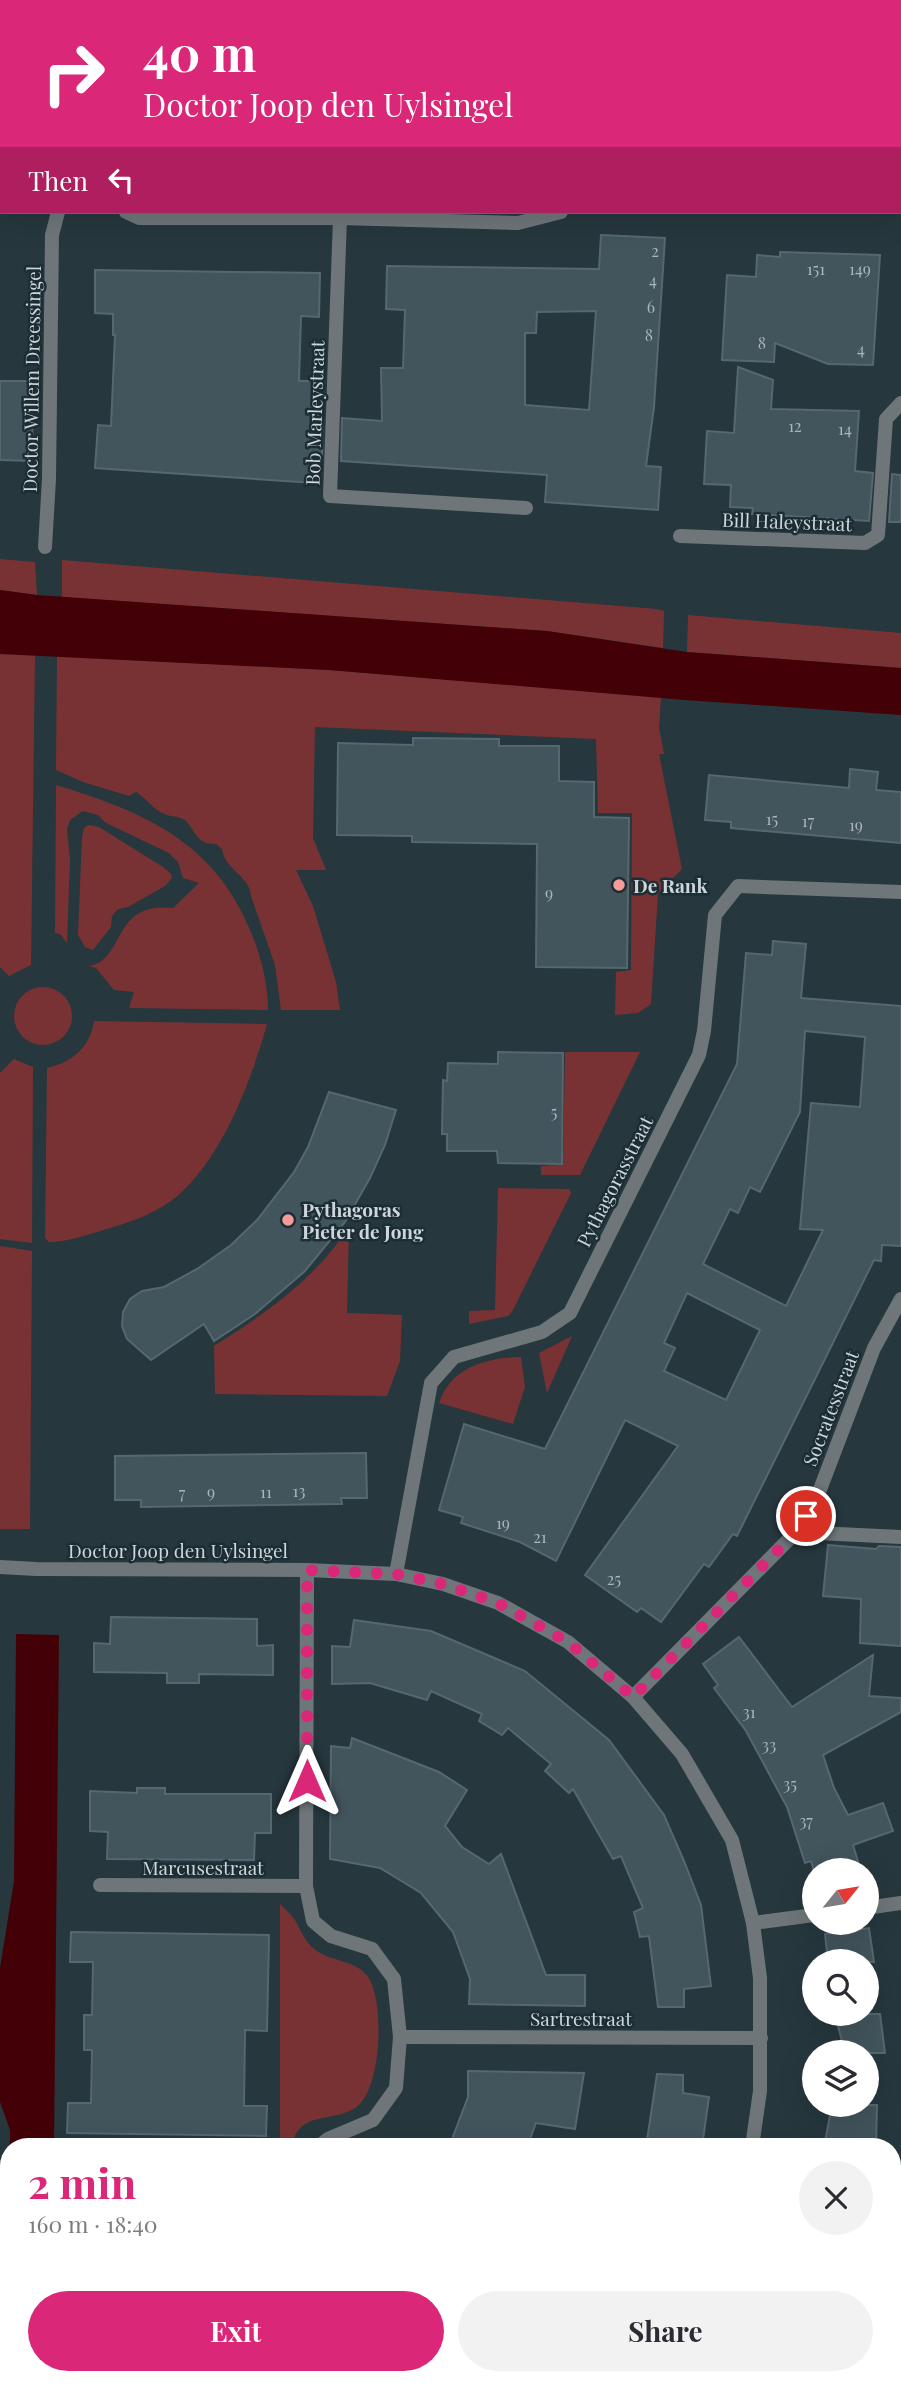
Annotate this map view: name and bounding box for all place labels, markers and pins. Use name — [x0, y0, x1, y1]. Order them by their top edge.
place label: De Rank — [633, 872, 708, 898]
marker: De Rank — [611, 877, 627, 893]
place label: Pythagoras Pieter de Jong — [302, 1196, 424, 1244]
marker: Pythagoras Pieter de Jong — [280, 1212, 296, 1228]
pin — [776, 1486, 836, 1546]

